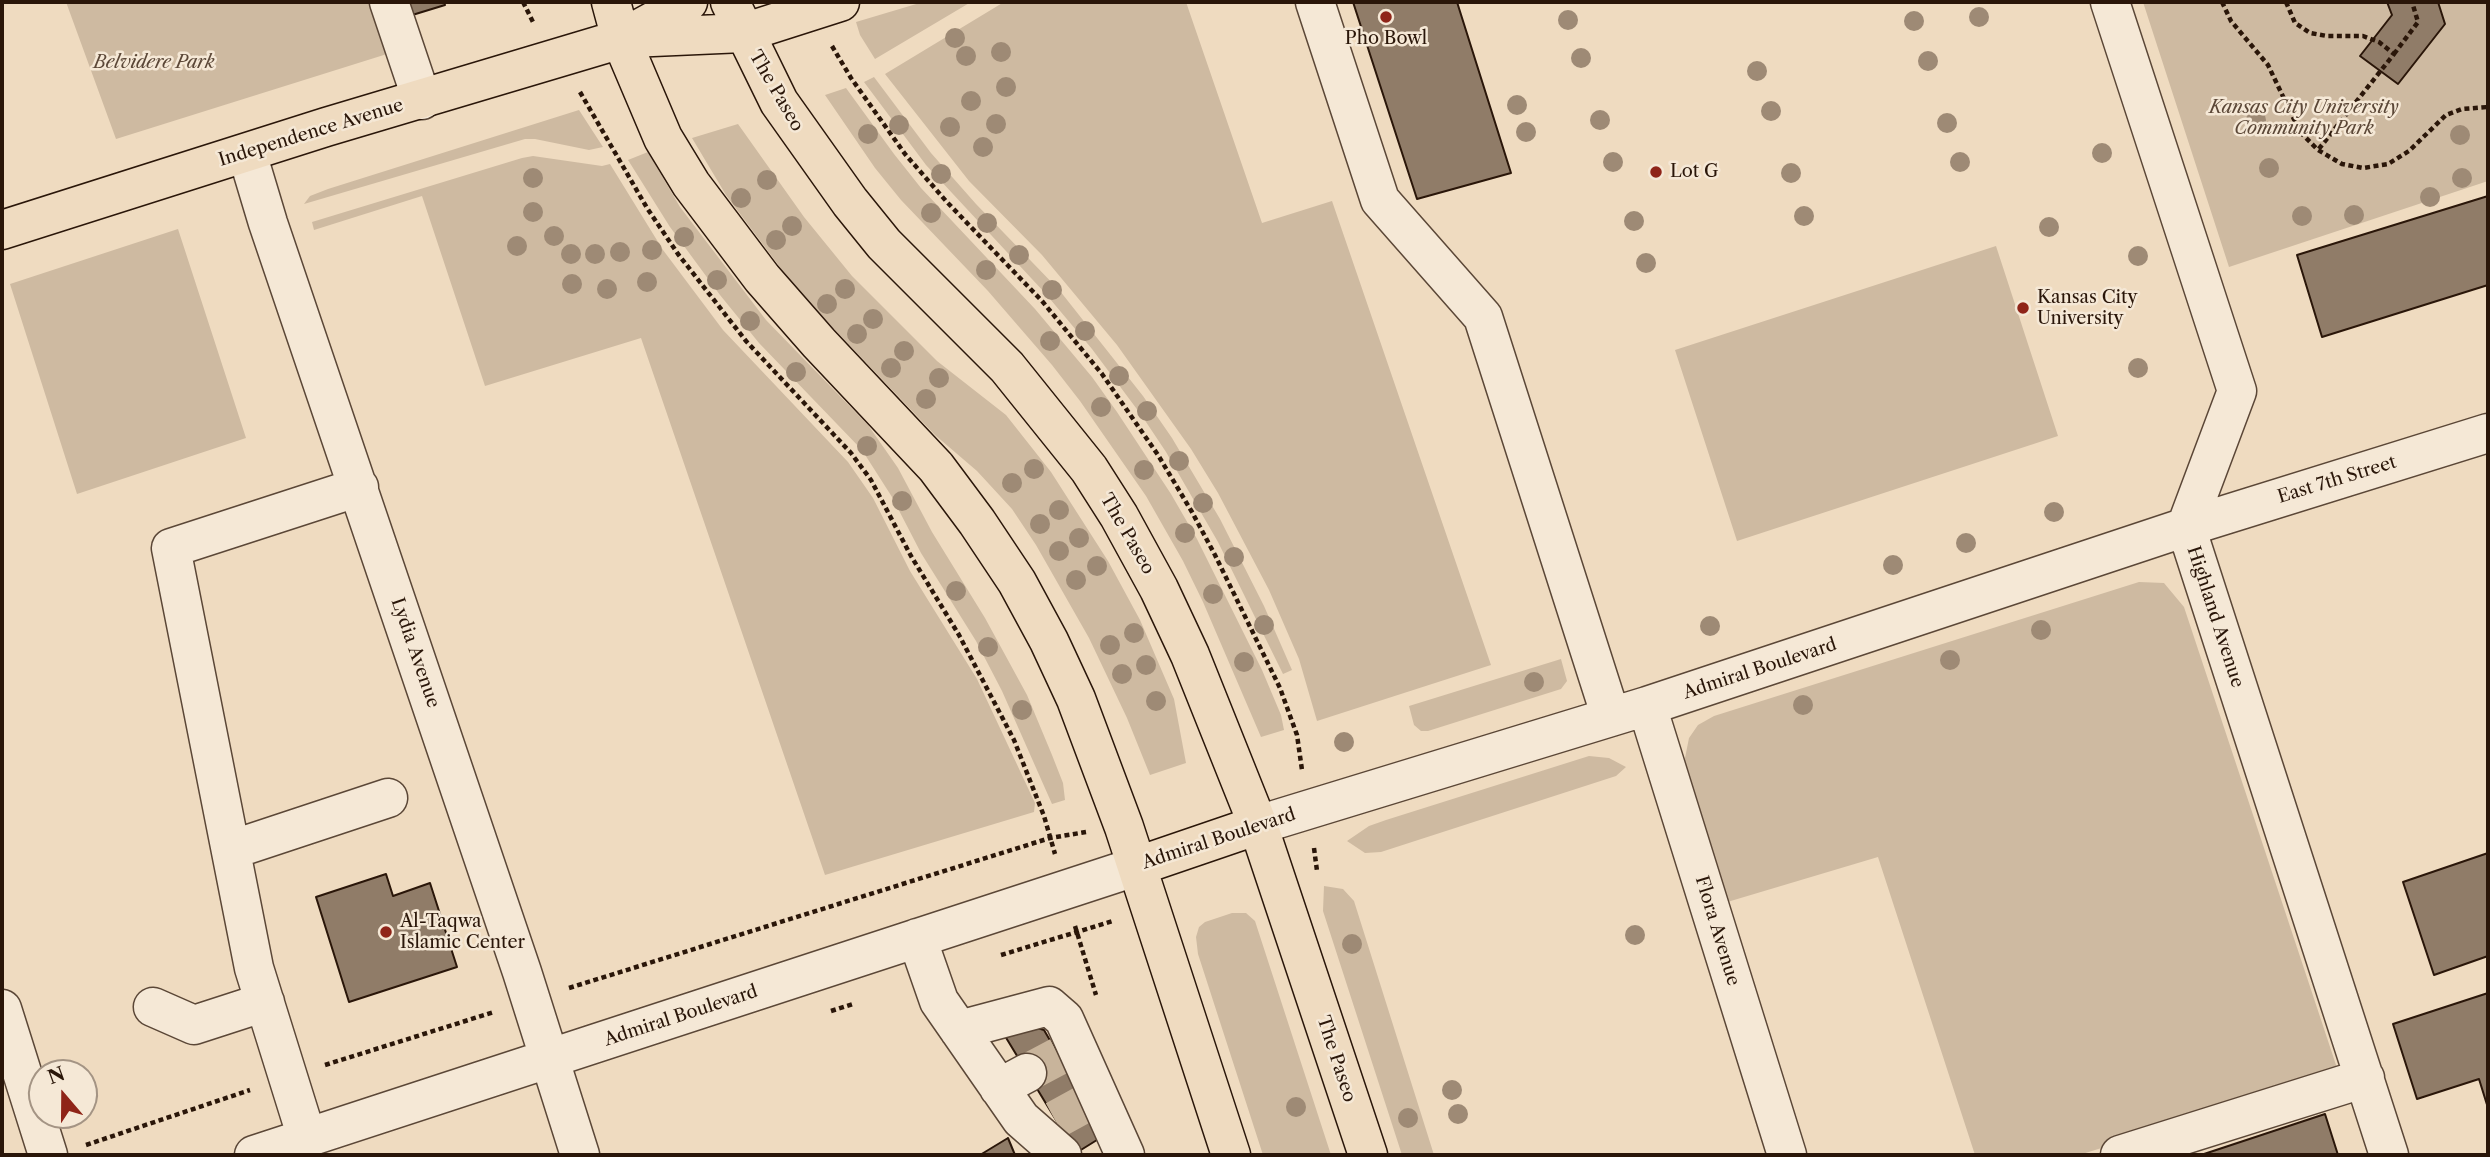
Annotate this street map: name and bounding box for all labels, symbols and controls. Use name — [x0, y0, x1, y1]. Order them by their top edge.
marker: Pho Bowl — [1378, 9, 1394, 25]
place label: Pho Bowl — [1345, 28, 1427, 50]
street label: The Paseo — [744, 47, 808, 135]
park label: Belvidere Park — [93, 52, 215, 74]
street label: Independence Avenue — [216, 95, 406, 171]
park label: Kansas City University Community Park — [2209, 97, 2399, 140]
place label: Lot G — [1670, 161, 1718, 183]
marker: Lot G — [1648, 164, 1664, 180]
place label: Kansas City University — [2037, 287, 2137, 330]
marker: Kansas City University — [2015, 300, 2031, 316]
street label: East 7th Street — [2275, 452, 2399, 508]
street label: The Paseo — [1095, 490, 1159, 578]
street label: Highland Avenue — [2182, 544, 2248, 690]
street label: Lydia Avenue — [386, 595, 444, 711]
street label: Admiral Boulevard — [1680, 634, 1840, 704]
street label: Admiral Boulevard — [1139, 804, 1299, 874]
street label: Flora Avenue — [1690, 873, 1744, 989]
place label: Al-Taqwa Islamic Center — [400, 911, 525, 954]
marker: Al-Taqwa Islamic Center — [378, 924, 394, 940]
street label: Admiral Boulevard — [601, 981, 761, 1051]
street label: The Paseo — [1312, 1013, 1360, 1105]
north arrow — [28, 1059, 98, 1129]
text: N — [45, 1062, 68, 1089]

